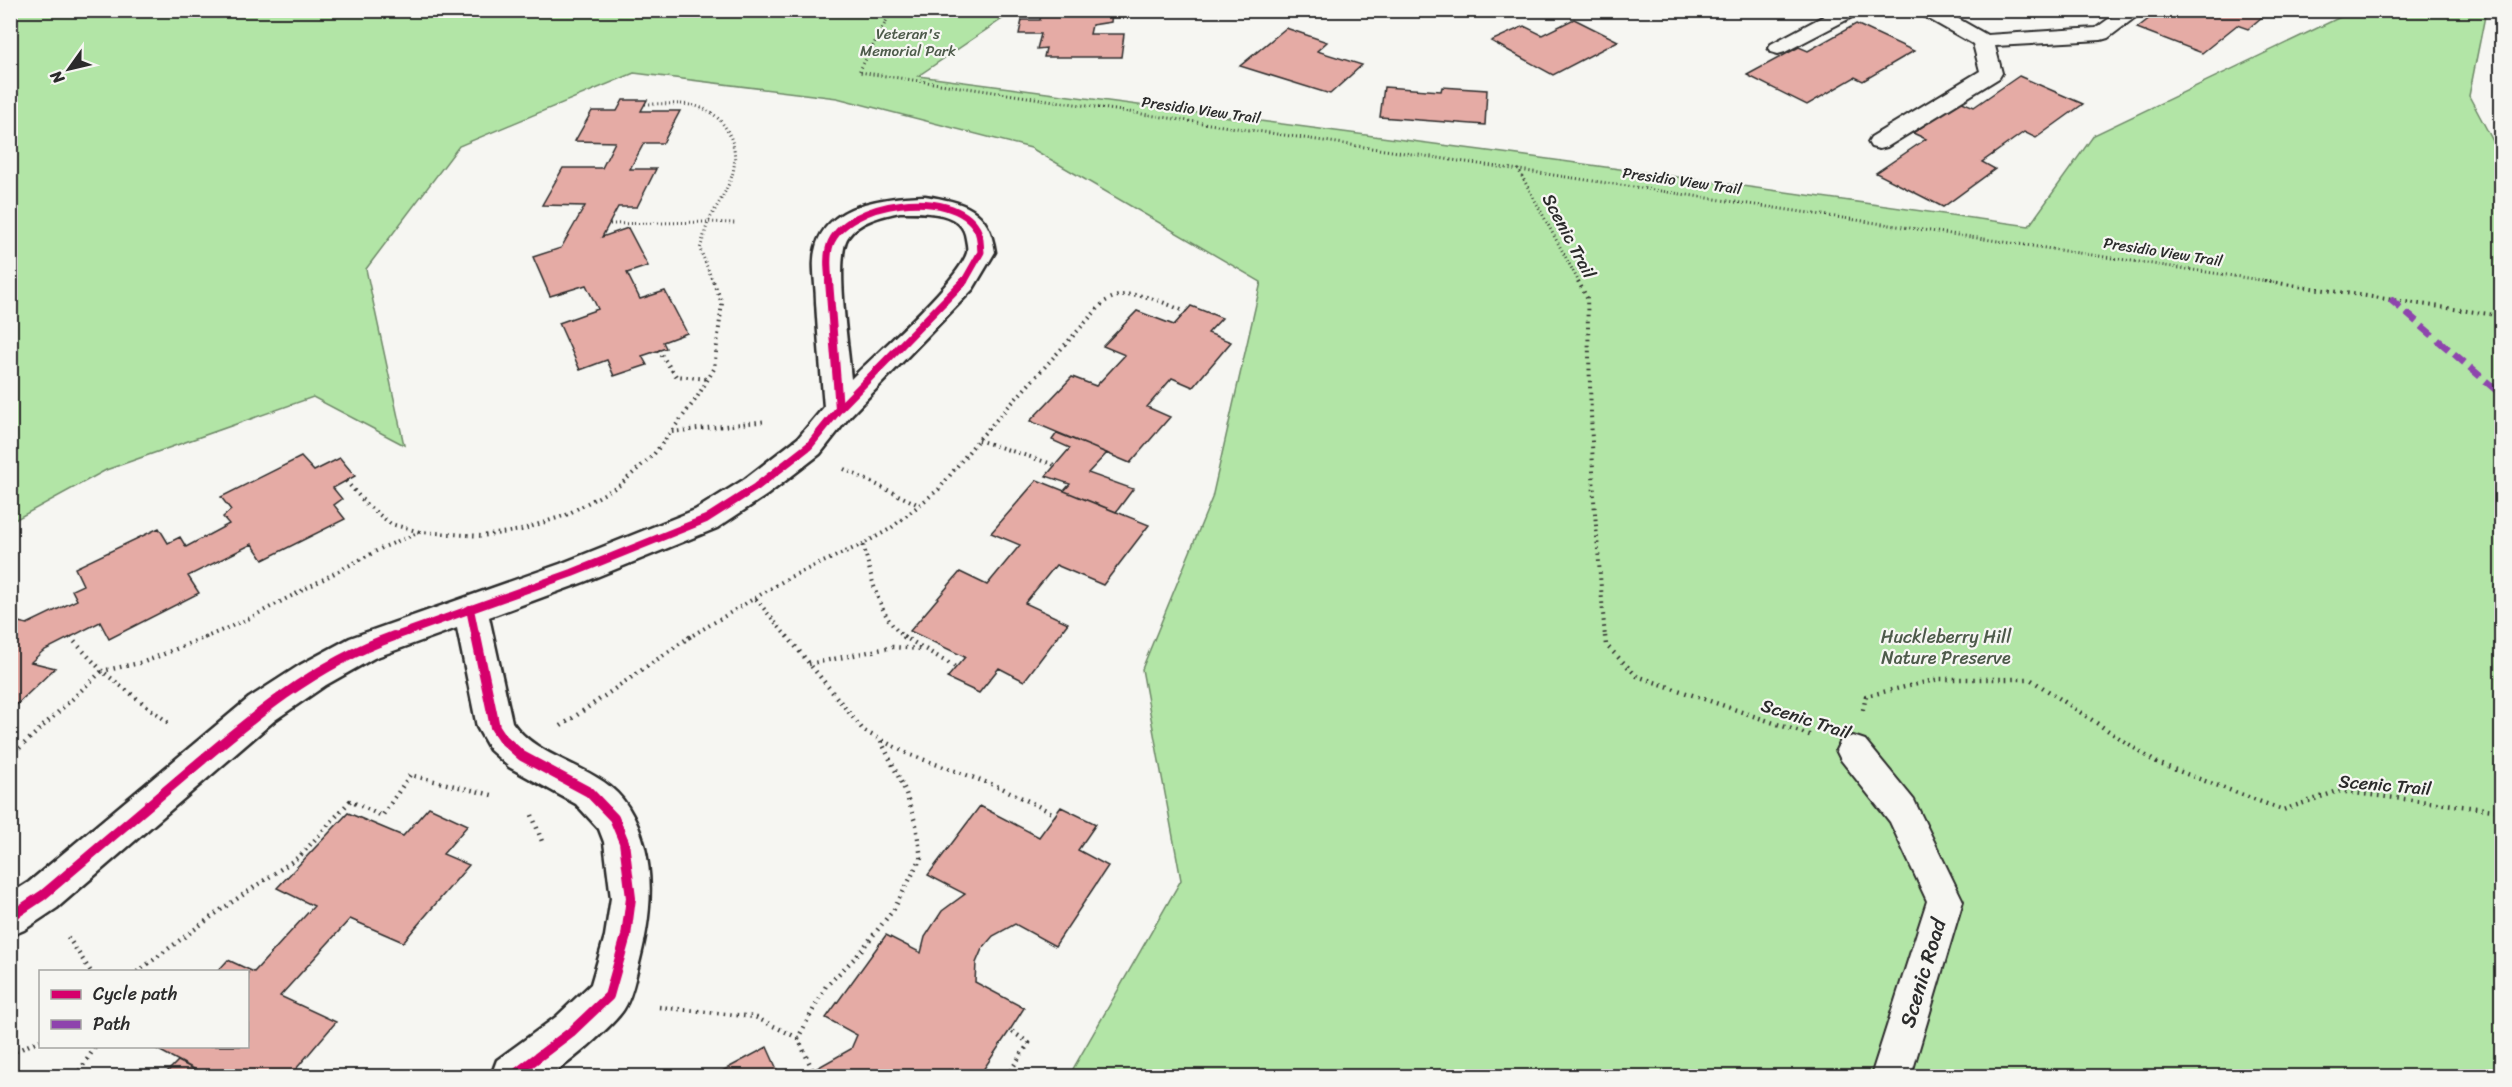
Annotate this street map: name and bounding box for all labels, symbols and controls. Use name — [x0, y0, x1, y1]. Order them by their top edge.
park label: Veteran's Memorial Park — [860, 21, 956, 64]
north arrow — [39, 39, 99, 99]
text: N — [41, 64, 73, 91]
street label: Presidio View Trail — [1140, 89, 1263, 131]
street label: Presidio View Trail — [1621, 160, 1744, 202]
street label: Scenic Trail — [1533, 188, 1605, 285]
street label: Presidio View Trail — [2102, 230, 2225, 274]
park label: Huckleberry Hill Nature Preserve — [1881, 621, 2012, 674]
street label: Scenic Trail — [1757, 689, 1856, 749]
street label: Scenic Trail — [2337, 765, 2433, 805]
street label: Scenic Road — [1888, 912, 1958, 1032]
legend — [39, 970, 249, 1048]
text: Cycle path — [93, 978, 177, 1010]
text: Path — [93, 1008, 130, 1040]

